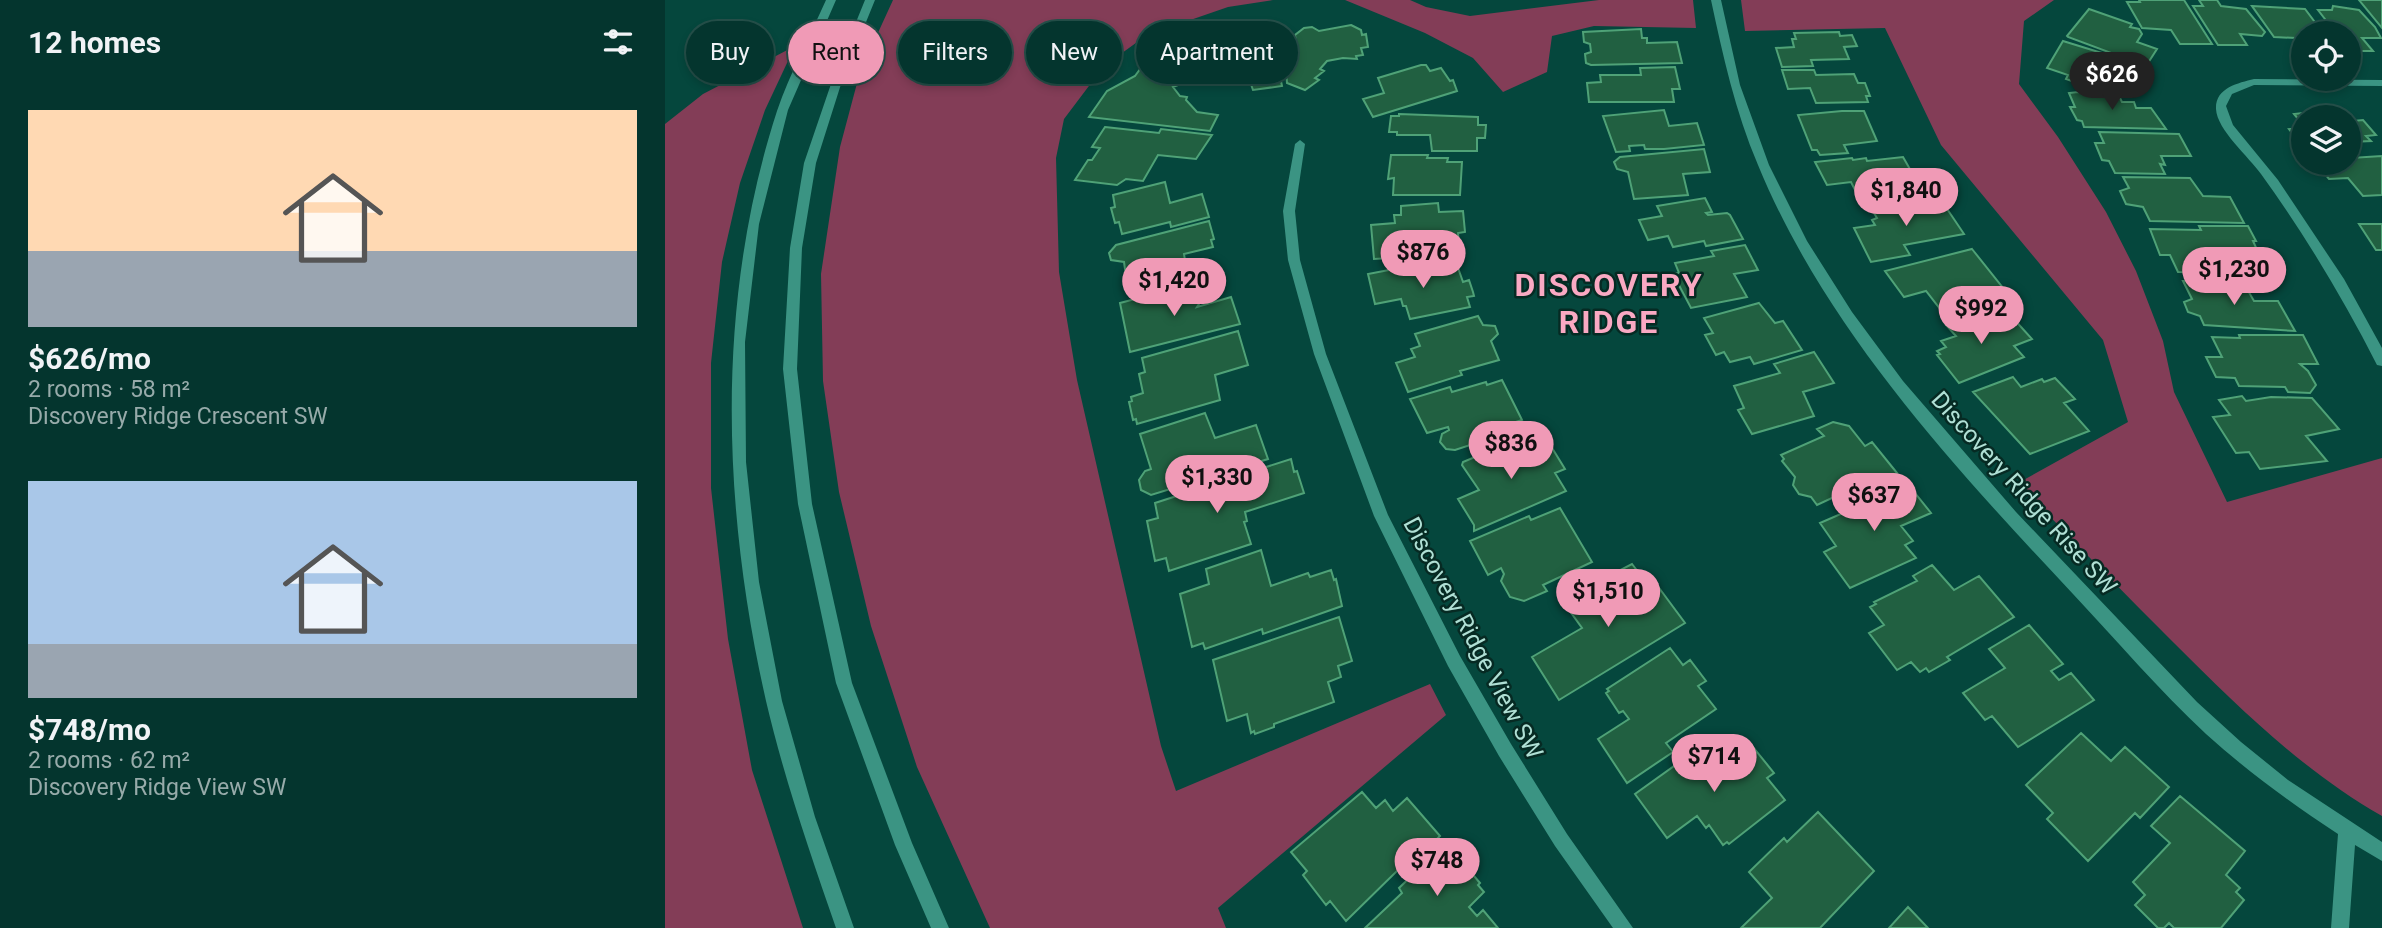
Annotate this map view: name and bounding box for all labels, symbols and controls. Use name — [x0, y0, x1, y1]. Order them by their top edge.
chip: Buy — [686, 21, 774, 84]
chip: Rent — [788, 21, 884, 84]
chip: Filters — [898, 21, 1012, 84]
chip: New — [1026, 21, 1122, 84]
chip: Apartment — [1136, 21, 1298, 84]
map controls — [2291, 21, 2361, 175]
button: locate — [2291, 21, 2361, 91]
icon: filters — [599, 23, 637, 61]
text: 12 homes — [28, 25, 161, 60]
pin: $626 — [2071, 52, 2153, 112]
text: $626 — [2086, 61, 2138, 88]
button: layers — [2291, 105, 2361, 175]
icon: home — [270, 155, 396, 281]
pin: $1,840 — [1849, 168, 1963, 228]
text: $1,840 — [1870, 177, 1942, 204]
pin: $876 — [1382, 230, 1464, 290]
text: $876 — [1397, 239, 1449, 266]
pin: $1,230 — [2177, 247, 2291, 307]
text: $1,230 — [2198, 256, 2270, 283]
pin: $1,420 — [1117, 258, 1231, 318]
district label: DISCOVERY RIDGE — [1515, 266, 1703, 341]
text: $1,420 — [1138, 267, 1210, 294]
pin: $992 — [1940, 286, 2022, 346]
text: $992 — [1955, 295, 2007, 322]
text: $626/mo — [28, 341, 151, 376]
text: 2 rooms · 58 m² — [28, 376, 190, 403]
street label: Discovery Ridge Rise SW — [1925, 386, 2123, 600]
text: Discovery Ridge Crescent SW — [28, 403, 328, 430]
pin: $836 — [1470, 421, 1552, 481]
text: $836 — [1485, 430, 1537, 457]
pin: $1,330 — [1160, 456, 1274, 515]
text: $1,330 — [1181, 464, 1253, 491]
pin: $637 — [1833, 474, 1915, 533]
text: $637 — [1848, 482, 1900, 509]
street label: Discovery Ridge View SW — [1397, 512, 1549, 764]
icon: home — [270, 526, 396, 652]
pin: $1,510 — [1551, 570, 1665, 629]
text: $1,510 — [1572, 578, 1644, 605]
text: $748/mo — [28, 712, 151, 747]
pin: $714 — [1673, 734, 1755, 794]
text: $714 — [1688, 743, 1740, 770]
text: 2 rooms · 62 m² — [28, 747, 190, 774]
text: Discovery Ridge View SW — [28, 774, 286, 801]
pin: $748 — [1396, 838, 1478, 898]
text: $748 — [1411, 847, 1463, 874]

